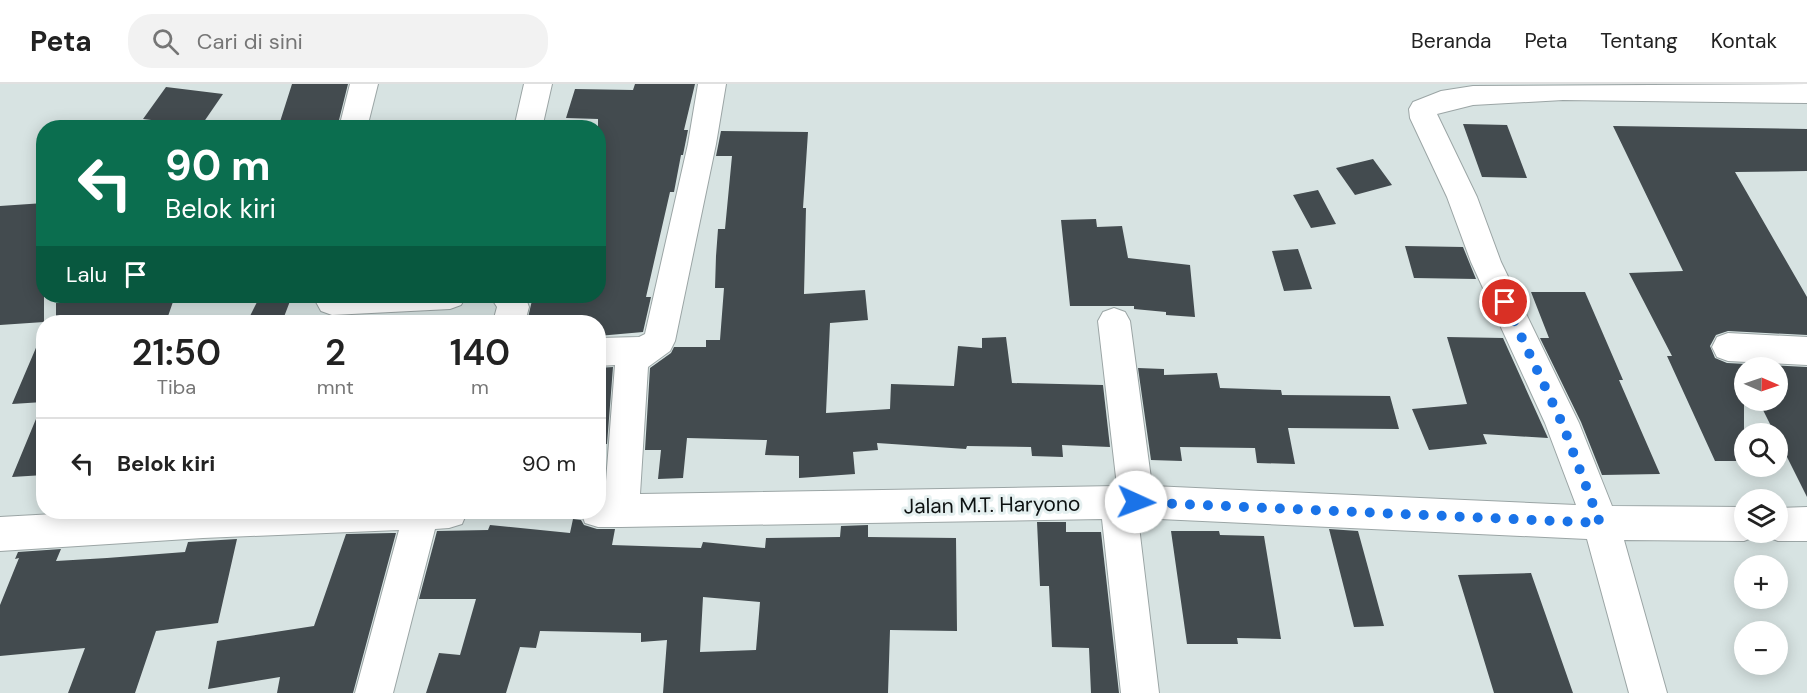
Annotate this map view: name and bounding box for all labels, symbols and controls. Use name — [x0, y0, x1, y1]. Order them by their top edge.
search box — [128, 14, 548, 68]
text: Peta — [30, 23, 92, 60]
icon: search — [149, 25, 182, 58]
text: Cari di sini — [197, 27, 303, 56]
text: Beranda — [1411, 27, 1492, 55]
text: Peta — [1525, 27, 1567, 55]
text: Tentang — [1600, 27, 1678, 55]
text: Kontak — [1711, 27, 1777, 55]
text: 90 m — [165, 138, 271, 193]
icon: left — [66, 144, 144, 222]
text: Belok kiri — [165, 191, 276, 226]
icon: arrive — [119, 258, 152, 291]
text: Lalu — [66, 260, 107, 289]
pin — [1479, 276, 1530, 327]
icon: arrive — [1488, 285, 1521, 318]
text: 21:50 — [132, 329, 221, 376]
text: 2 — [325, 329, 346, 376]
text: 140 — [450, 329, 510, 376]
north arrow — [1734, 357, 1788, 411]
map controls — [1734, 357, 1788, 675]
text: Tiba — [157, 374, 196, 400]
text: mnt — [317, 374, 354, 400]
text: m — [471, 374, 489, 400]
button: search — [1734, 423, 1788, 477]
icon: left — [66, 447, 99, 480]
text: Belok kiri — [117, 449, 215, 478]
text: 90 m — [522, 449, 576, 478]
position arrow — [1104, 470, 1168, 534]
street label: Jalan M.T. Haryono — [903, 489, 1081, 521]
button: layers — [1734, 489, 1788, 543]
button: + — [1734, 555, 1788, 609]
button: − — [1734, 621, 1788, 675]

